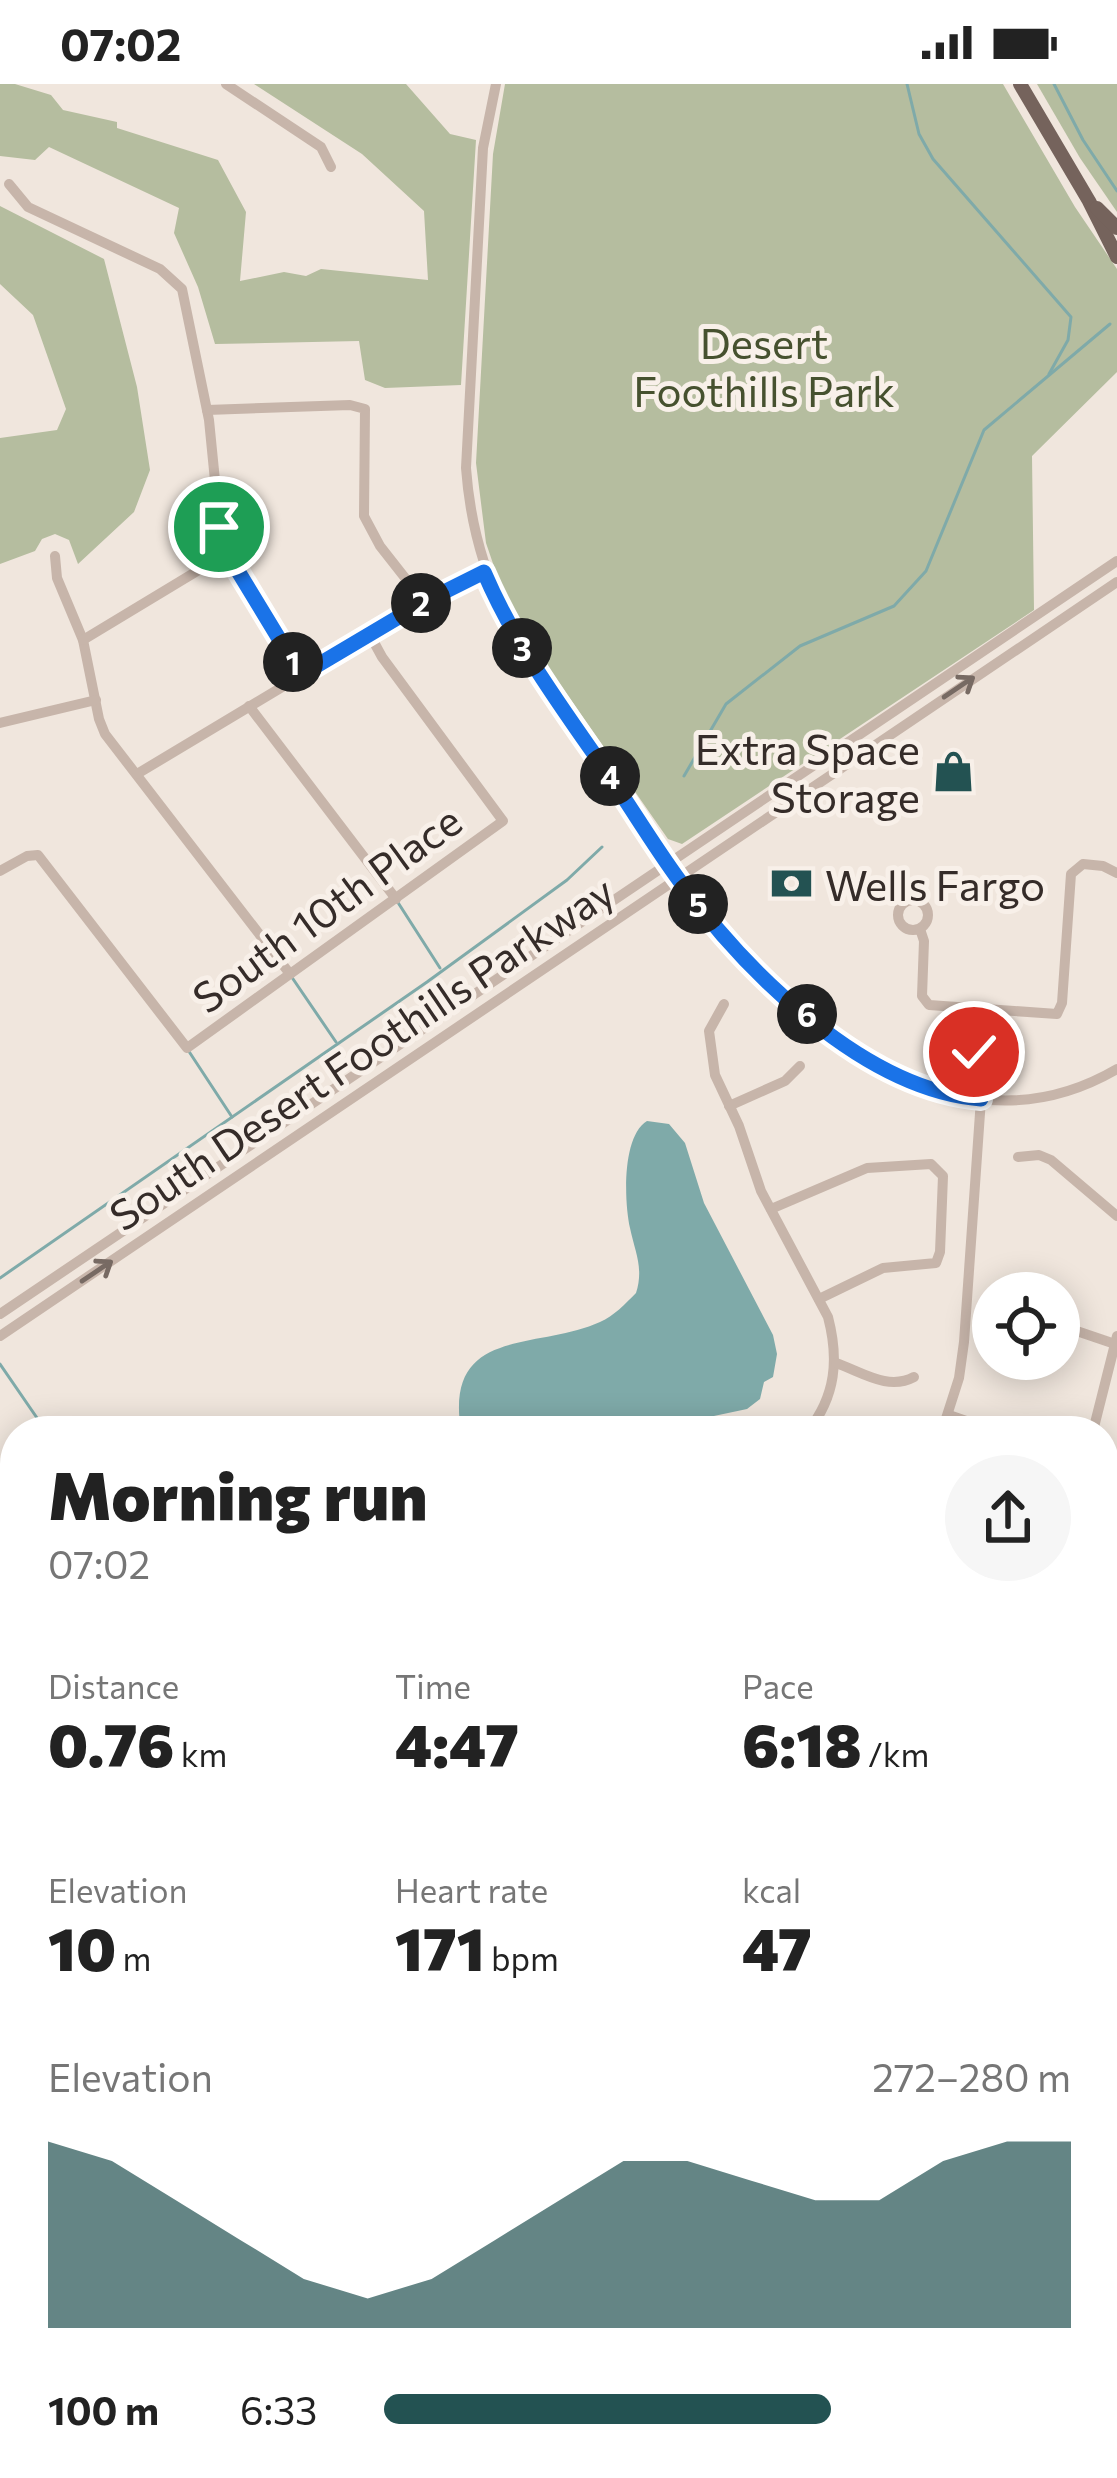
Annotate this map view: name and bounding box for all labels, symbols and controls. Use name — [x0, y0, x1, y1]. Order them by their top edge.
text: 07:02 — [60, 15, 181, 70]
park label: Desert Foothills Park — [633, 316, 895, 416]
pin — [168, 476, 270, 578]
icon: arrive — [186, 494, 252, 560]
pin: 2 — [391, 573, 451, 633]
text: 2 — [412, 582, 430, 623]
pin: 3 — [492, 618, 552, 678]
text: 3 — [512, 627, 532, 668]
pin: 1 — [263, 632, 323, 692]
text: 1 — [286, 641, 300, 682]
one-way arrow — [941, 675, 975, 700]
place label: Extra Space Storage — [695, 722, 920, 822]
pin: 4 — [580, 746, 640, 806]
shop icon: Extra Space Storage — [931, 749, 977, 795]
text: 4 — [600, 755, 620, 796]
street label: South 10th Place — [182, 793, 470, 1023]
place label: Wells Fargo — [825, 858, 1045, 910]
bank icon: Wells Fargo — [768, 861, 814, 907]
street label: South Desert Foothills Parkway — [99, 864, 623, 1240]
pin: 5 — [668, 874, 728, 934]
text: 5 — [688, 883, 708, 924]
pin: 6 — [777, 984, 837, 1044]
text: 6 — [797, 993, 817, 1034]
pin — [923, 1001, 1025, 1103]
icon: check — [941, 1019, 1007, 1085]
one-way arrow — [80, 1259, 113, 1284]
map controls — [972, 1272, 1080, 1380]
button: locate — [972, 1272, 1080, 1380]
text: Morning run — [48, 1453, 428, 1534]
button: share — [945, 1455, 1071, 1581]
text: 07:02 — [48, 1539, 150, 1587]
text: Distance — [48, 1665, 179, 1706]
text: Time — [395, 1665, 471, 1706]
text: Pace — [742, 1665, 814, 1706]
text: 0.76 — [48, 1706, 174, 1779]
text: 4:47 — [395, 1706, 519, 1779]
text: 6:18 — [742, 1706, 862, 1779]
text: km — [174, 1733, 227, 1774]
text: /km — [862, 1733, 929, 1774]
text: Elevation — [48, 1869, 187, 1910]
text: Heart rate — [395, 1869, 548, 1910]
text: kcal — [742, 1869, 801, 1910]
text: 10 — [48, 1910, 116, 1983]
text: 171 — [395, 1910, 485, 1983]
text: 47 — [742, 1910, 812, 1983]
text: m — [116, 1937, 151, 1978]
text: bpm — [485, 1937, 559, 1978]
text: Elevation — [48, 2052, 213, 2100]
text: 272–280 m — [872, 2052, 1071, 2100]
text: 100 m — [48, 2385, 159, 2433]
text: 6:33 — [240, 2385, 317, 2433]

